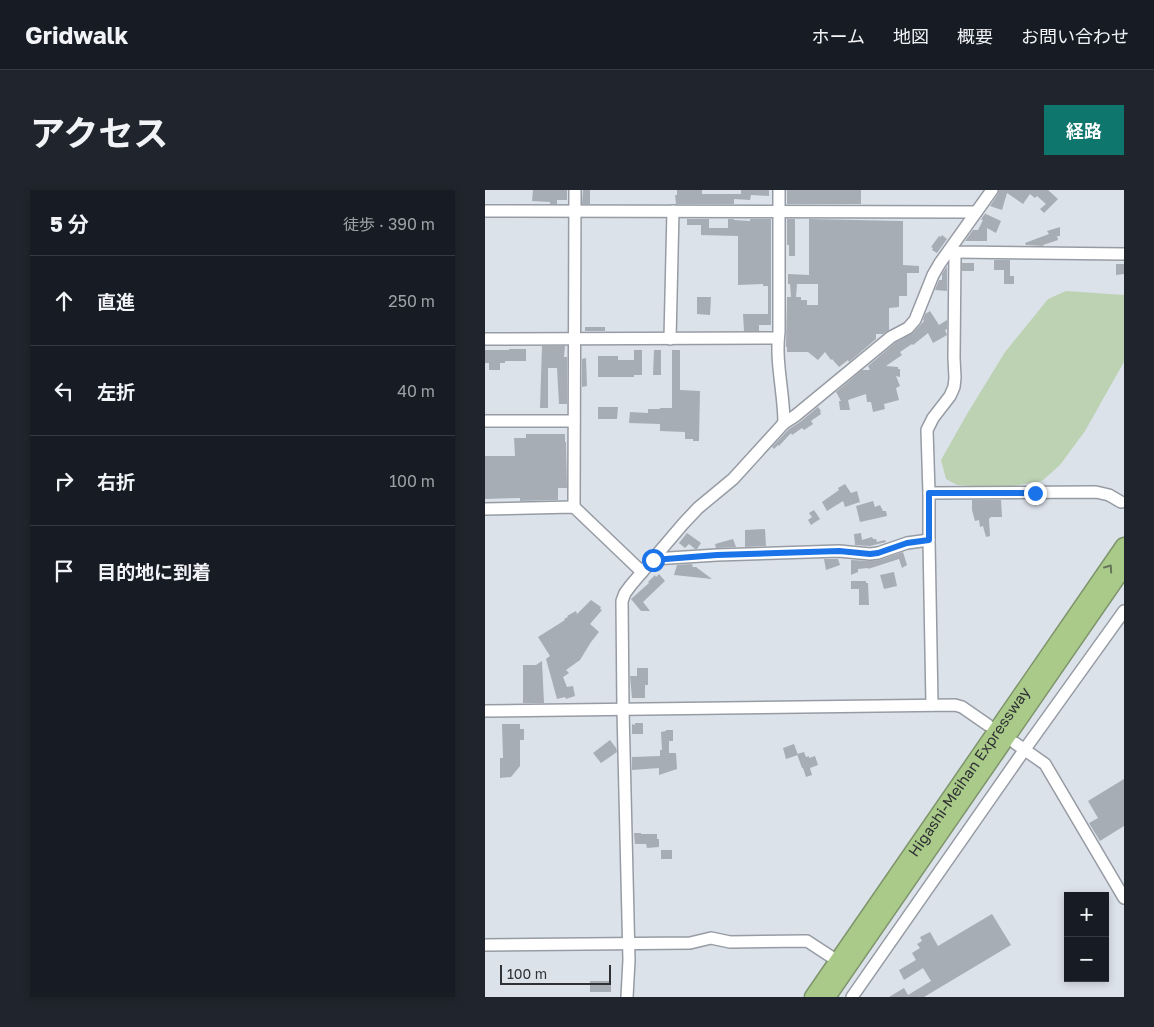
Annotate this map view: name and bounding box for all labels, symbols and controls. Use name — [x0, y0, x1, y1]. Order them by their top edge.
text: Gridwalk — [25, 20, 129, 49]
text: ホーム — [812, 25, 865, 47]
text: 地図 — [893, 25, 929, 47]
text: 概要 — [957, 25, 993, 47]
text: お問い合わせ — [1021, 25, 1129, 47]
button: 経路 — [1044, 105, 1124, 155]
text: アクセス — [30, 112, 168, 154]
text: 5 分 — [50, 211, 89, 237]
text: 徒歩 · 390 m — [343, 214, 435, 234]
icon: ahead — [50, 287, 78, 315]
text: 直進 — [97, 290, 135, 313]
text: 250 m — [388, 291, 435, 311]
icon: left — [50, 377, 78, 405]
text: 左折 — [97, 380, 135, 403]
text: 40 m — [397, 381, 435, 401]
icon: right — [50, 467, 78, 495]
text: 右折 — [97, 470, 135, 493]
text: 100 m — [389, 471, 435, 491]
route end — [1024, 482, 1047, 505]
route start — [642, 549, 665, 572]
icon: arrive — [50, 557, 78, 585]
text: 目的地に到着 — [97, 560, 211, 583]
one-way arrow — [1103, 564, 1112, 574]
street label: Higashi-Meihan Expressway — [904, 683, 1034, 860]
map controls — [1064, 892, 1109, 982]
button: + — [1064, 892, 1109, 937]
button: − — [1064, 937, 1109, 982]
scale bar — [500, 962, 611, 985]
text: 100 m — [507, 965, 547, 982]

